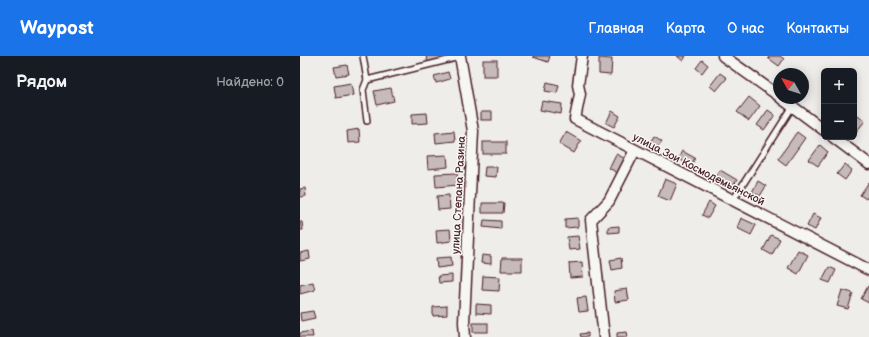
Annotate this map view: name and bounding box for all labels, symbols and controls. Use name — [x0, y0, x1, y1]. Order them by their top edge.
text: Waypost — [20, 17, 94, 40]
text: Главная — [589, 20, 644, 37]
text: Карта — [666, 20, 705, 37]
text: О нас — [727, 20, 764, 37]
text: Контакты — [786, 20, 849, 37]
north arrow — [773, 68, 809, 104]
map controls — [821, 68, 857, 140]
button: + — [821, 68, 857, 104]
text: Рядом — [16, 72, 67, 92]
text: Найдено: 0 — [216, 74, 284, 90]
button: − — [821, 104, 857, 140]
street label: улица Зои Космодемьянской — [631, 130, 767, 209]
street label: улица Степана Разина — [449, 135, 468, 254]

